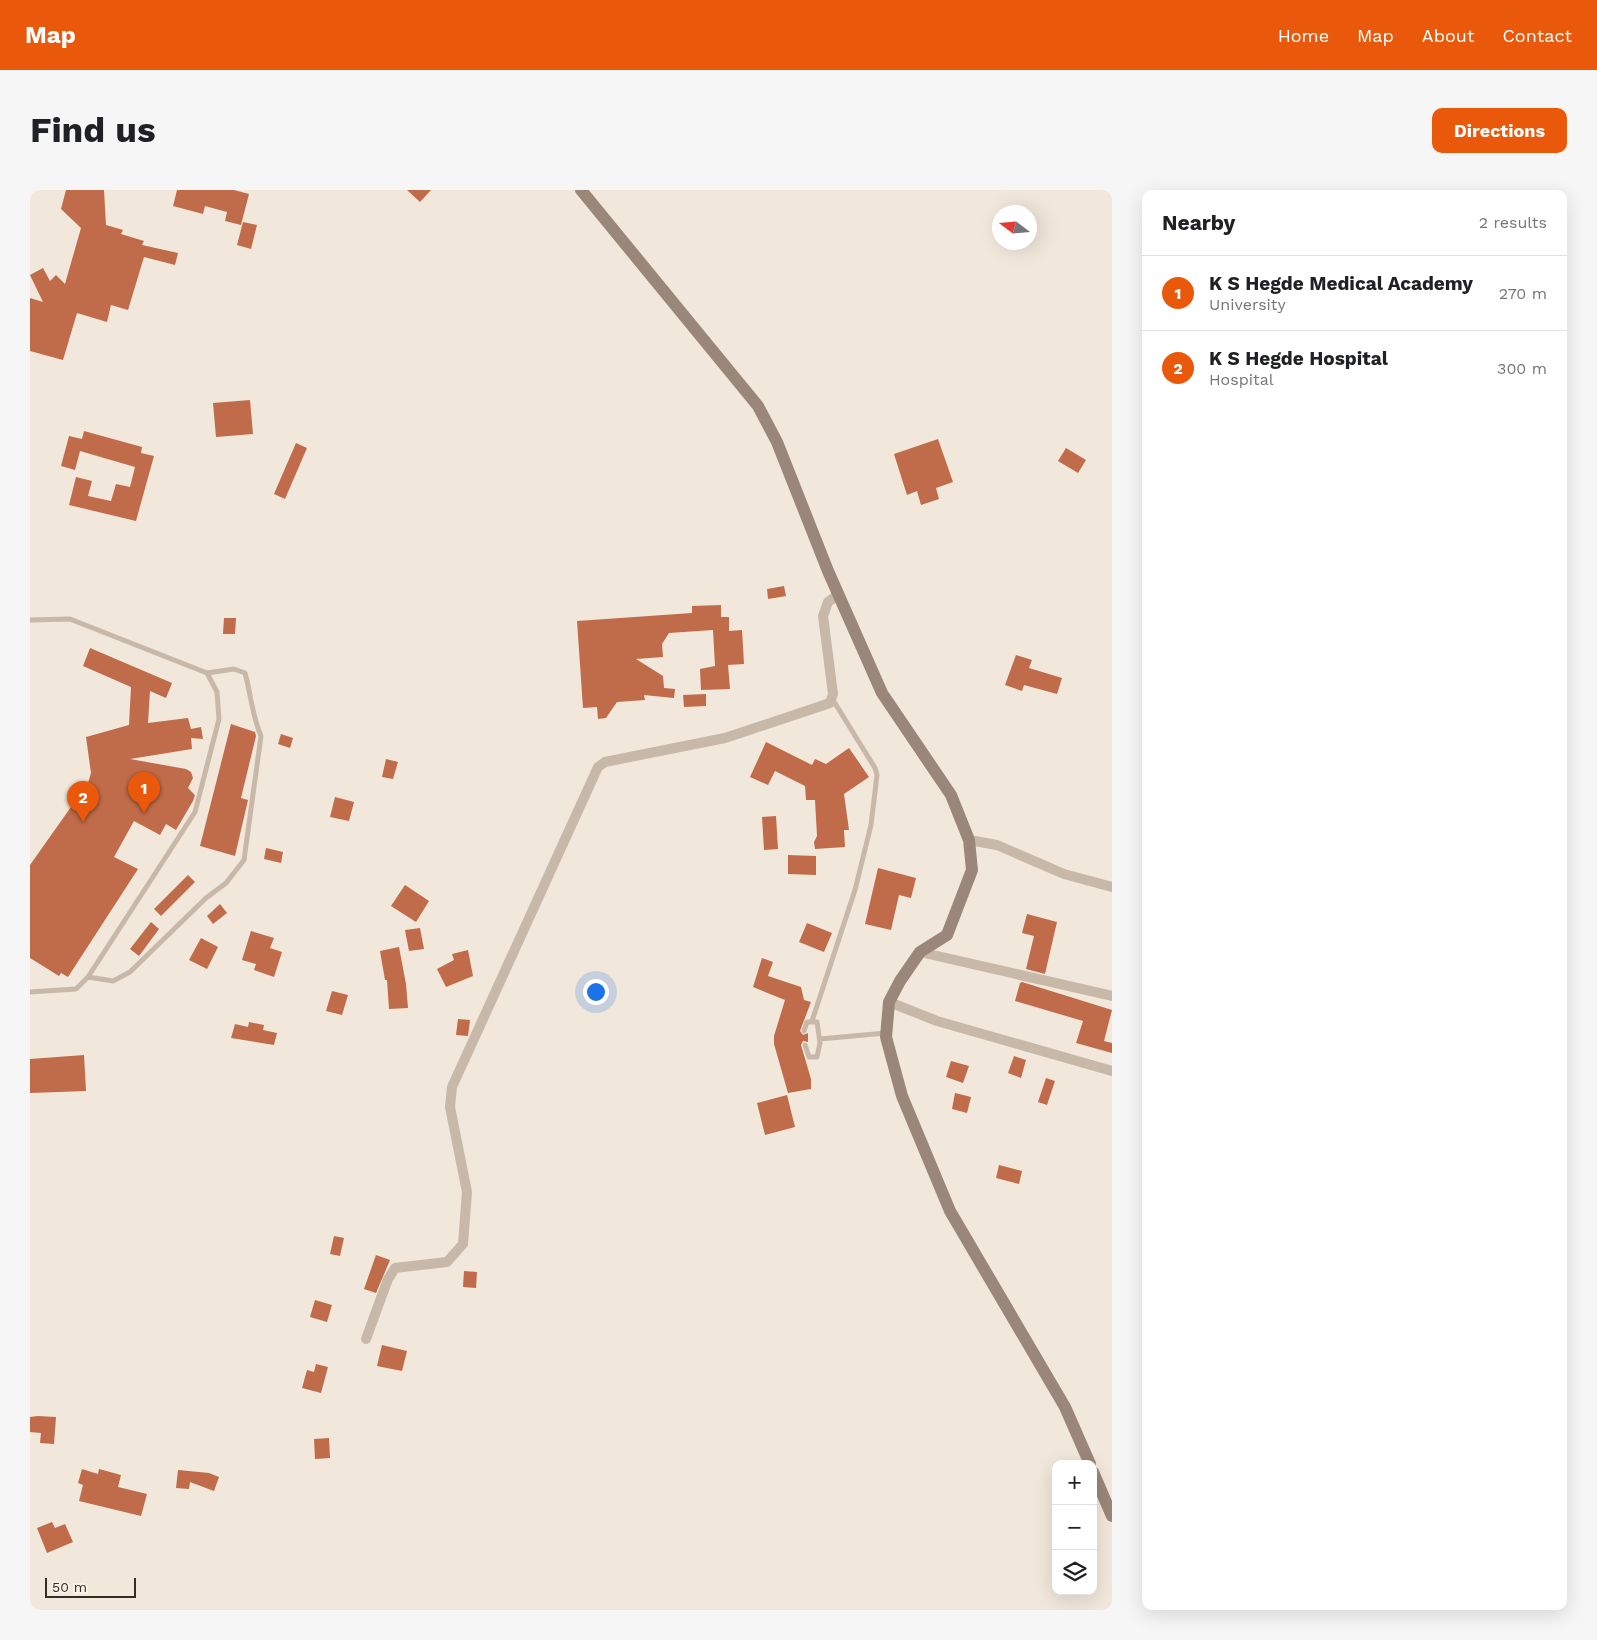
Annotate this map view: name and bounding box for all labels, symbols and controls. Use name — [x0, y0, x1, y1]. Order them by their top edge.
text: Map — [25, 21, 76, 49]
text: Home — [1278, 25, 1329, 46]
text: Map — [1357, 25, 1394, 46]
text: About — [1422, 25, 1474, 46]
text: Contact — [1502, 25, 1572, 46]
button: Directions — [1432, 108, 1567, 153]
text: Find us — [30, 109, 156, 151]
north arrow — [992, 205, 1037, 250]
text: Nearby — [1162, 210, 1235, 235]
text: 2 results — [1479, 213, 1547, 232]
text: K S Hegde Medical Academy — [1209, 272, 1473, 295]
text: 1 — [1175, 284, 1181, 303]
text: 270 m — [1499, 284, 1547, 303]
text: University — [1209, 295, 1286, 314]
text: K S Hegde Hospital — [1209, 347, 1388, 370]
text: 2 — [1173, 359, 1183, 378]
text: 300 m — [1497, 359, 1547, 378]
text: Hospital — [1209, 370, 1274, 389]
pin: 1 — [128, 772, 160, 813]
pin: 2 — [67, 781, 99, 822]
your location — [583, 979, 609, 1005]
map controls — [1052, 1460, 1097, 1595]
button: + — [1052, 1460, 1097, 1505]
button: − — [1052, 1505, 1097, 1550]
button: layers — [1052, 1550, 1097, 1595]
scale bar — [45, 1575, 136, 1598]
text: 50 m — [52, 1579, 87, 1595]

